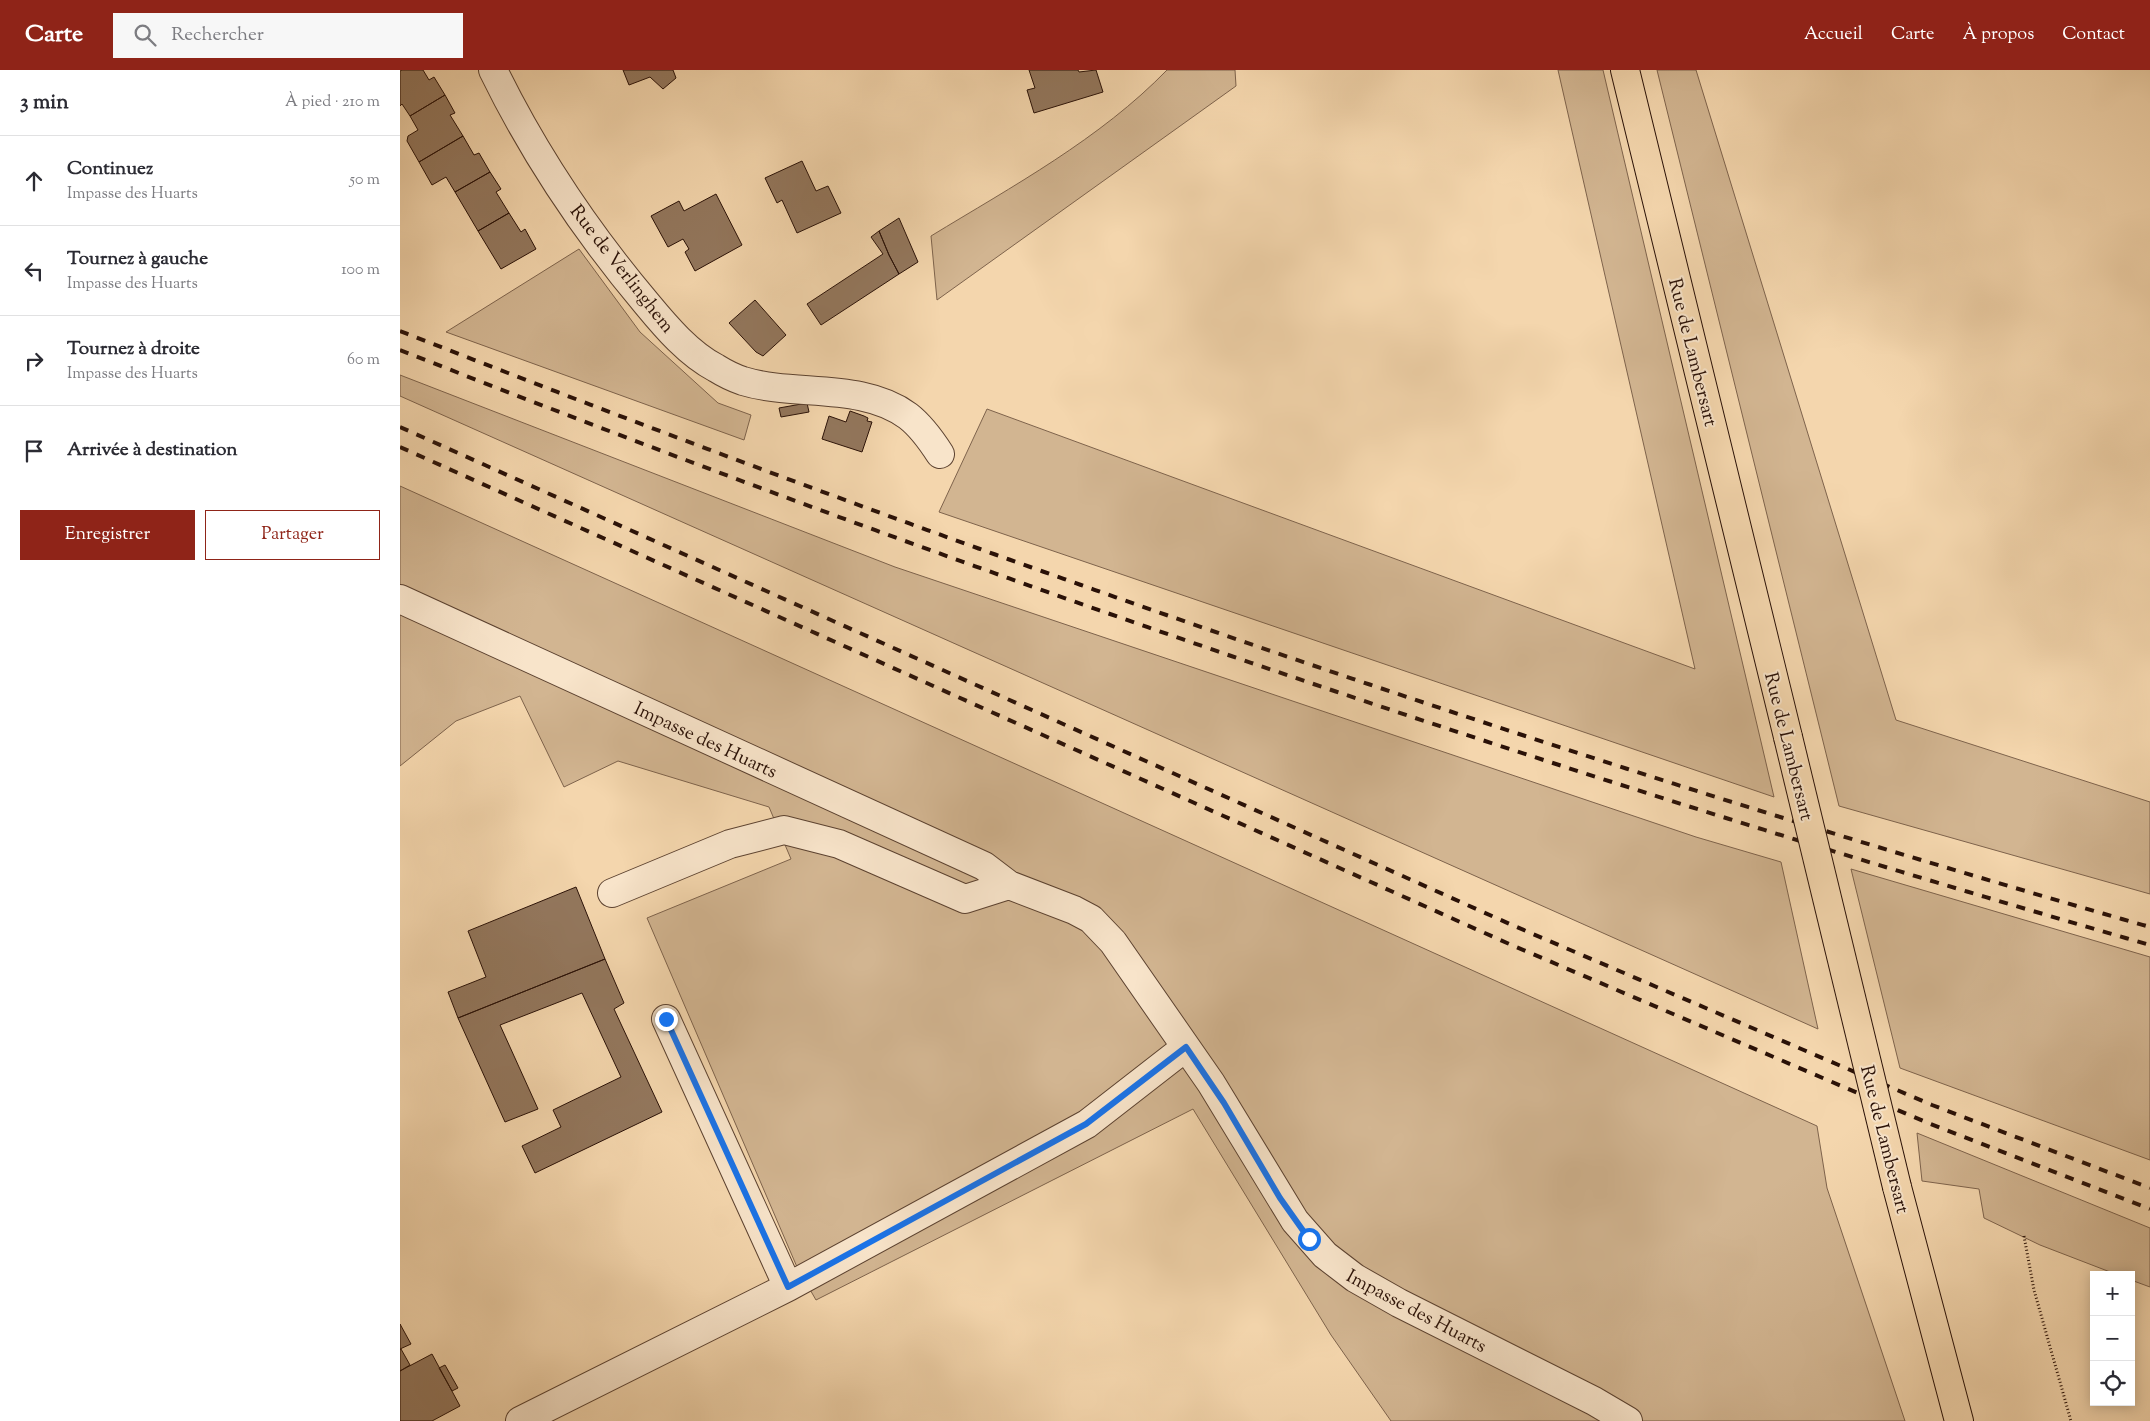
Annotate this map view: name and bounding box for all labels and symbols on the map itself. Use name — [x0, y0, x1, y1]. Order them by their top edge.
street label: Rue de Verlinghem — [562, 200, 680, 340]
street label: Rue de Lambersart — [1660, 276, 1723, 430]
street label: Rue de Lambersart — [1756, 670, 1819, 824]
street label: Impasse des Huarts — [629, 696, 781, 786]
route end — [655, 1008, 678, 1031]
street label: Rue de Lambersart — [1852, 1063, 1915, 1217]
route start — [1298, 1228, 1321, 1251]
street label: Impasse des Huarts — [1341, 1264, 1491, 1361]

